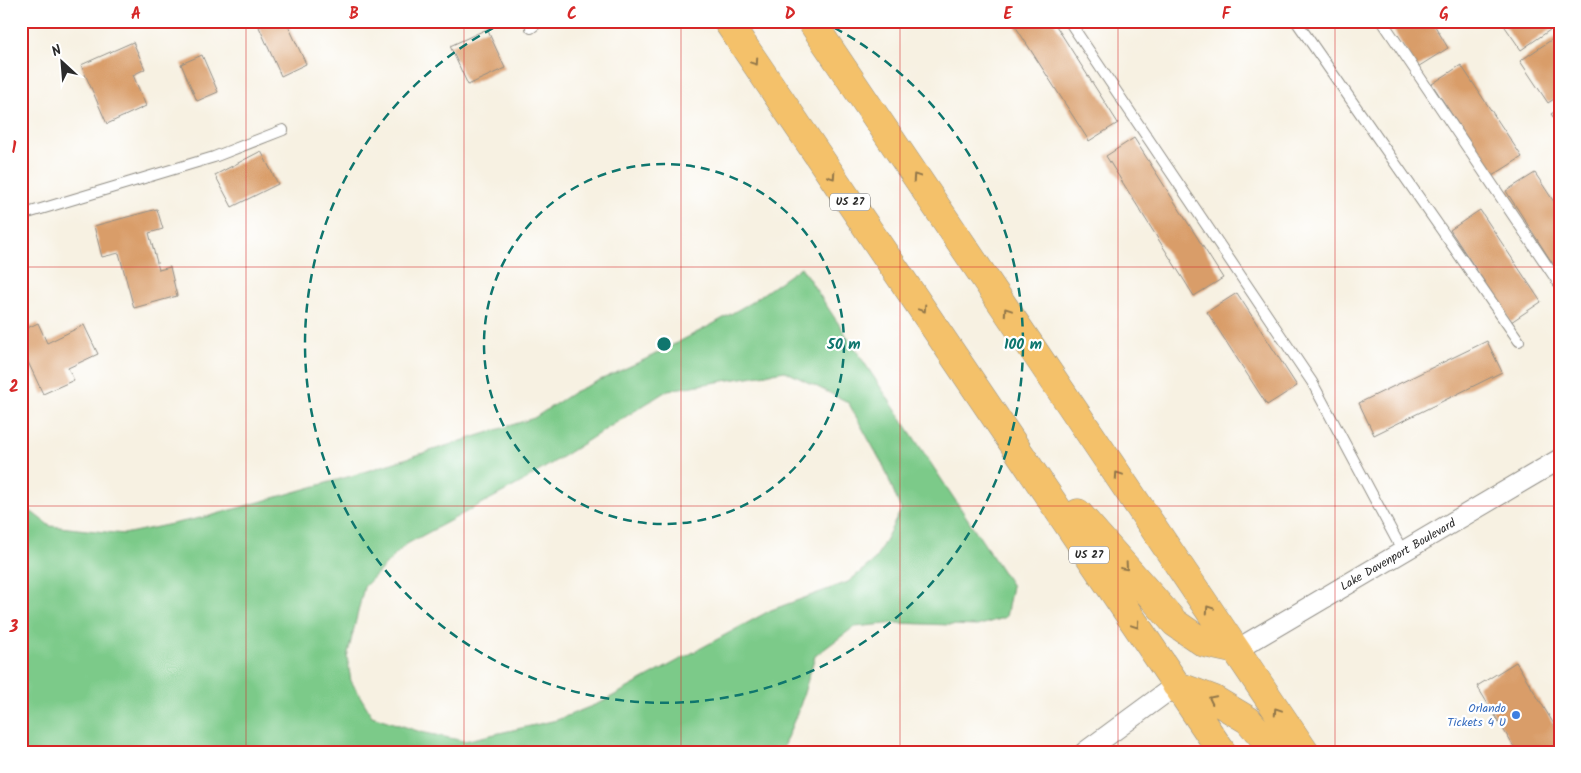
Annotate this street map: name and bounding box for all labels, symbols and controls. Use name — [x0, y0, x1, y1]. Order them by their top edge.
text: A — [131, 2, 141, 27]
text: B — [349, 2, 359, 27]
text: C — [567, 2, 577, 27]
text: D — [785, 2, 796, 27]
text: E — [1004, 2, 1014, 27]
text: F — [1222, 2, 1232, 27]
text: G — [1439, 2, 1449, 27]
north arrow — [38, 38, 88, 88]
text: N — [48, 39, 66, 63]
one-way arrow — [749, 56, 758, 65]
text: 1 — [12, 136, 17, 161]
one-way arrow — [826, 170, 835, 179]
one-way arrow — [913, 173, 922, 182]
road number: US 27 — [830, 193, 870, 210]
one-way arrow — [917, 304, 926, 313]
one-way arrow — [1004, 307, 1013, 317]
text: 50 m — [826, 333, 861, 357]
text: 100 m — [1004, 333, 1042, 357]
centre of rings — [655, 335, 673, 353]
text: 2 — [9, 375, 19, 400]
one-way arrow — [1114, 471, 1124, 480]
street label: Lake Davenport Boulevard — [1337, 514, 1460, 596]
road number: US 27 — [1069, 546, 1109, 564]
one-way arrow — [1120, 562, 1129, 571]
one-way arrow — [1205, 606, 1215, 615]
text: 3 — [9, 615, 19, 640]
one-way arrow — [1130, 619, 1139, 629]
one-way arrow — [1209, 695, 1218, 705]
place label: Orlando Tickets 4 U — [1447, 699, 1506, 732]
one-way arrow — [1274, 708, 1284, 717]
marker: Orlando Tickets 4 U — [1510, 709, 1522, 721]

